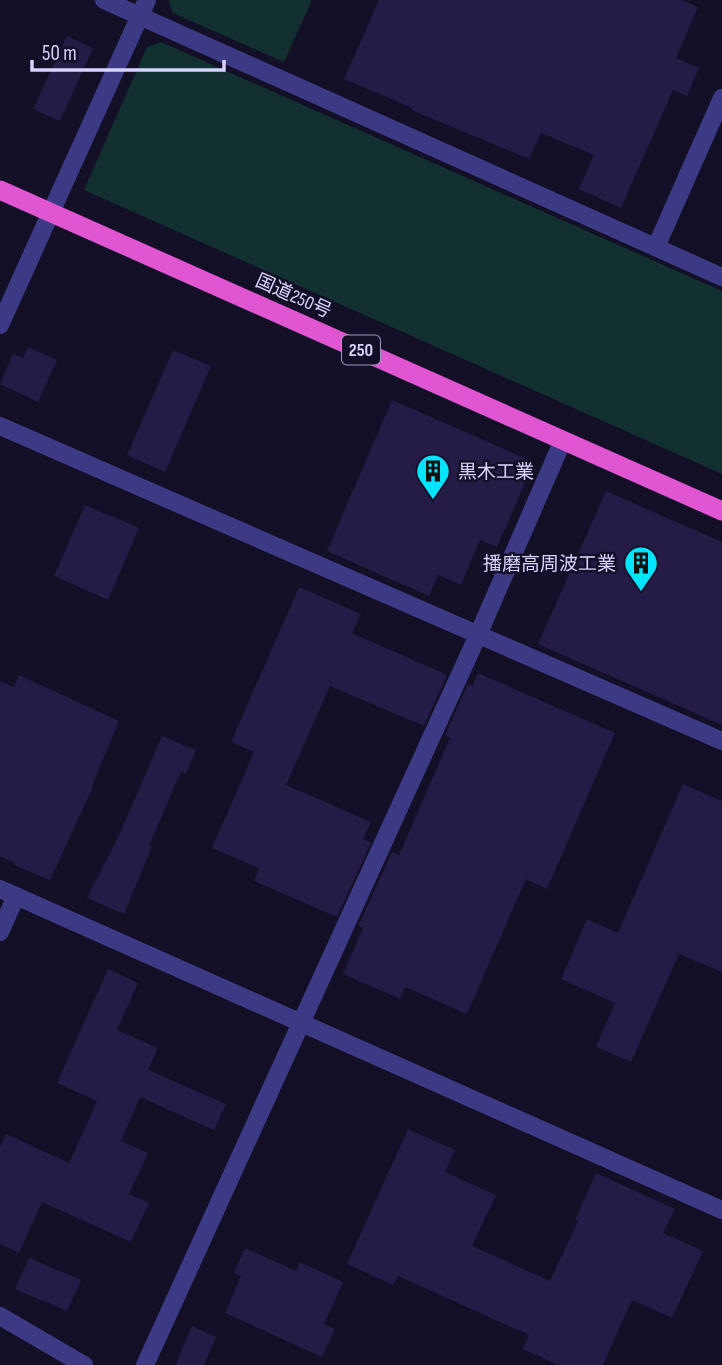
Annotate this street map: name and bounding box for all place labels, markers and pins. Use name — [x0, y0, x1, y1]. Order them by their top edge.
building icon: 黒木工業 — [414, 452, 452, 501]
place label: 黒木工業 — [458, 461, 534, 484]
building icon: 播磨高周波工業 — [622, 544, 660, 593]
place label: 播磨高周波工業 — [483, 553, 616, 576]

